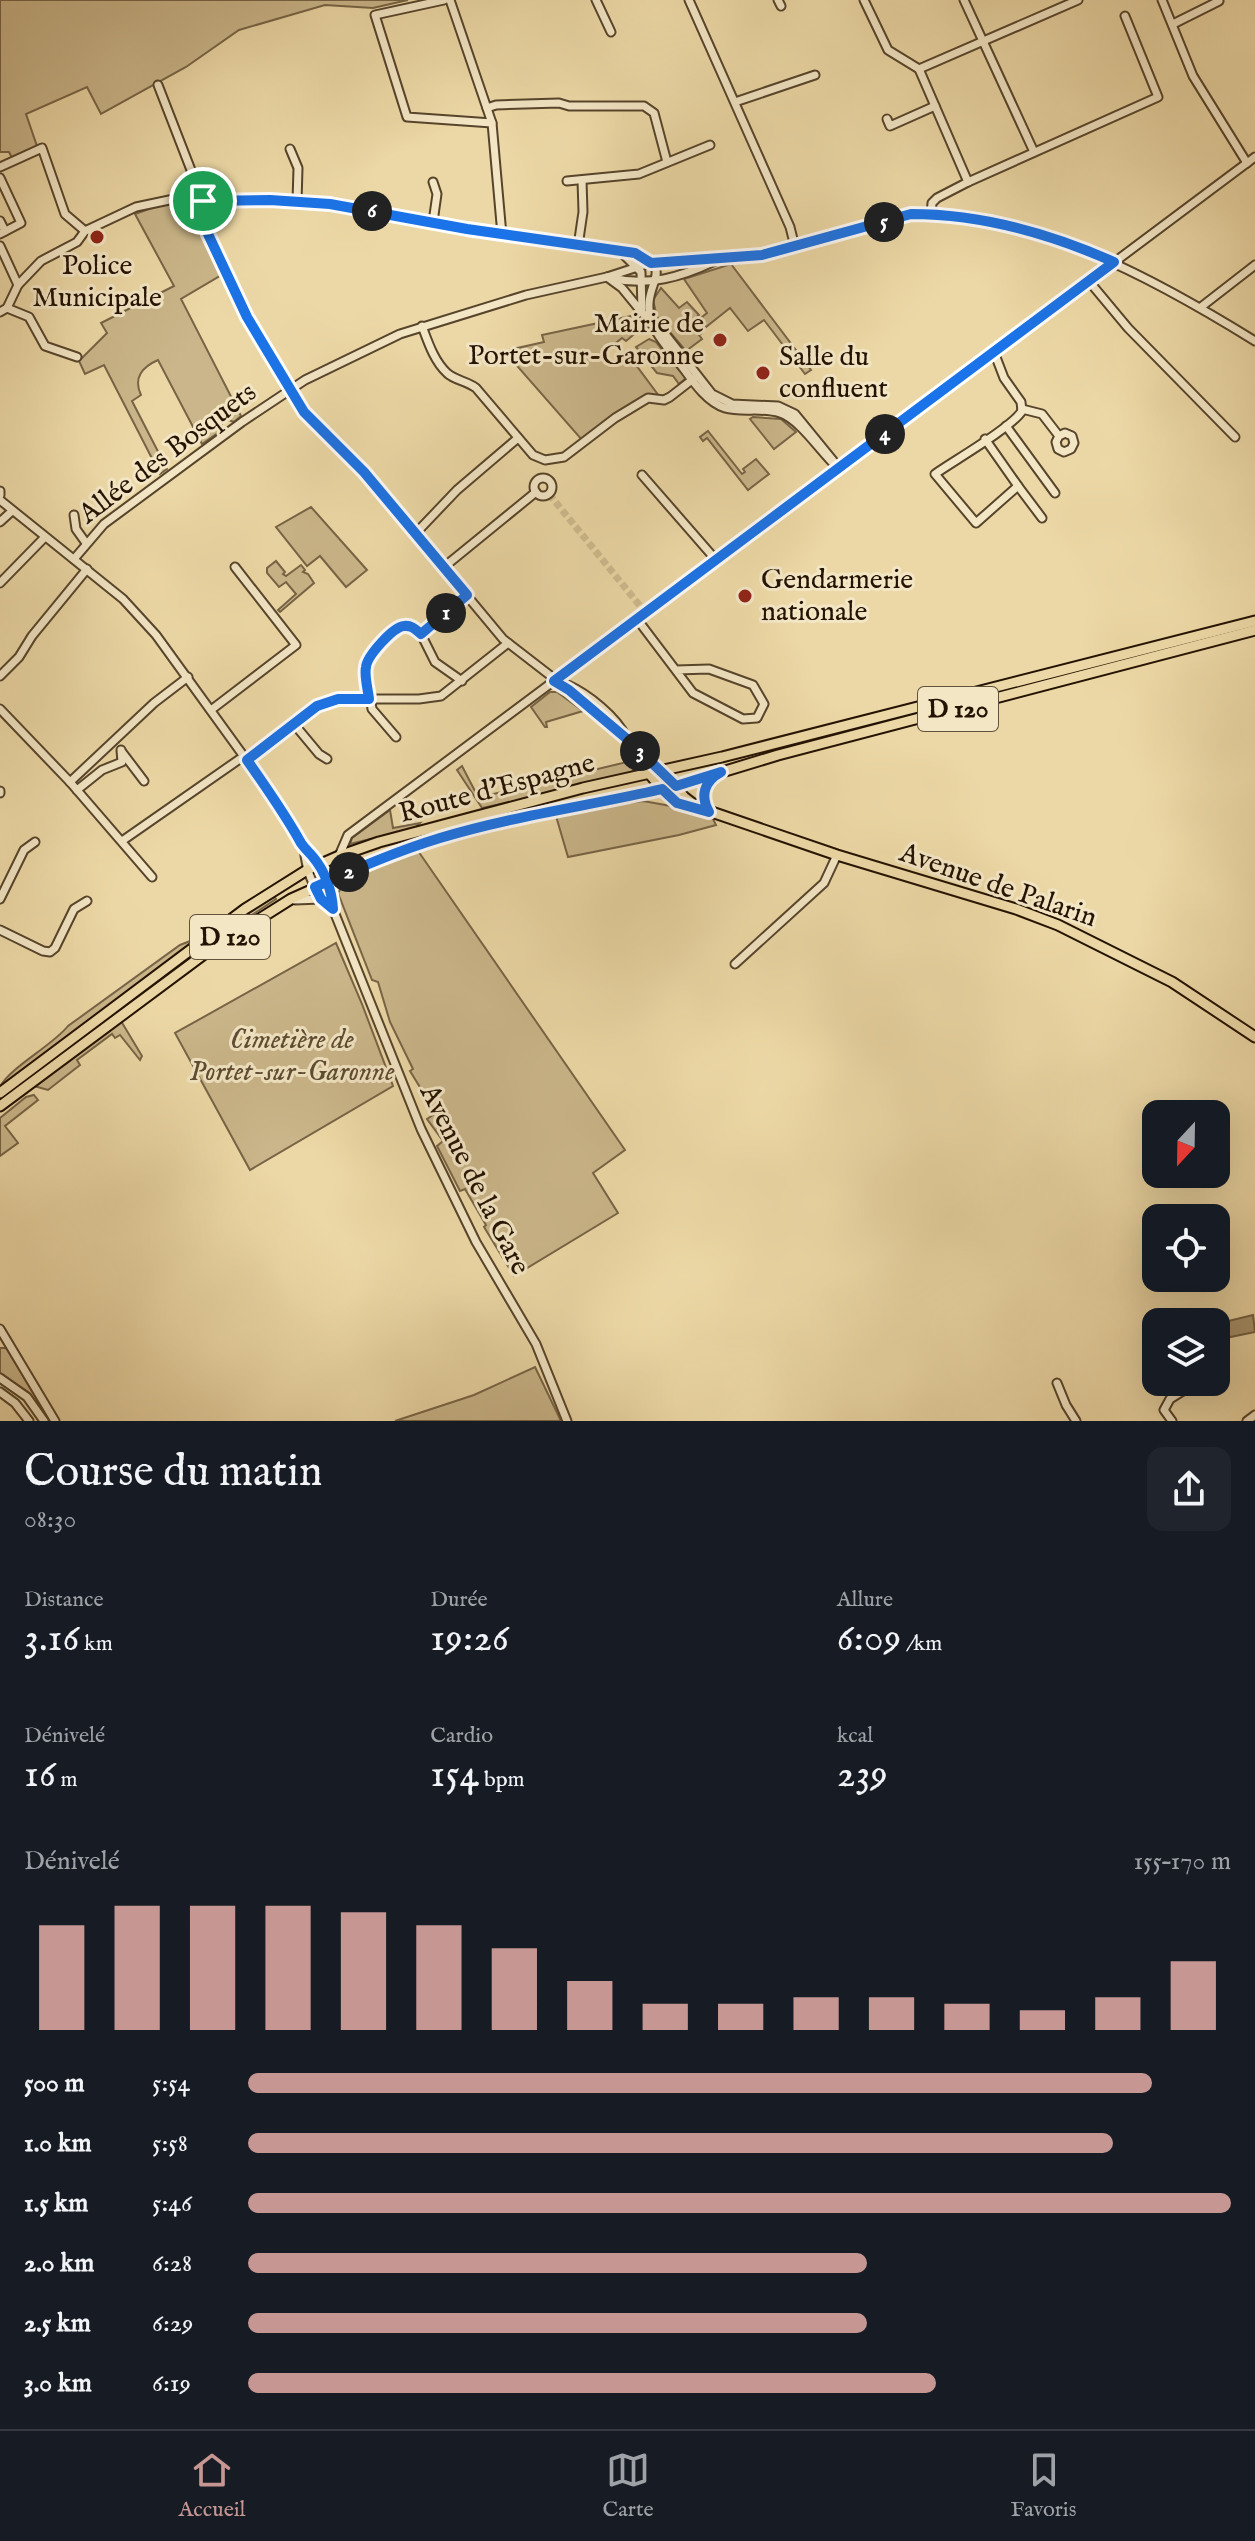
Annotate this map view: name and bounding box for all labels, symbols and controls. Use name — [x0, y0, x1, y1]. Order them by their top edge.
pin — [169, 167, 237, 235]
icon: arrive — [181, 179, 225, 223]
pin: 6 — [352, 191, 392, 231]
text: 6 — [367, 197, 377, 225]
pin: 5 — [864, 202, 904, 242]
text: 5 — [880, 208, 888, 236]
marker: Police Municipale — [88, 228, 106, 246]
place label: Police Municipale — [32, 249, 162, 316]
place label: Mairie de Portet-sur-Garonne — [468, 307, 704, 374]
marker: Mairie de Portet-sur-Garonne — [711, 331, 729, 349]
place label: Salle du confluent — [779, 340, 888, 407]
marker: Salle du confluent — [754, 364, 772, 382]
street label: Allée des Bosquets — [71, 376, 264, 533]
pin: 4 — [865, 414, 905, 454]
text: 4 — [880, 420, 890, 448]
place label: Gendarmerie nationale — [761, 563, 913, 630]
marker: Gendarmerie nationale — [736, 587, 754, 605]
pin: 1 — [426, 593, 466, 633]
text: 1 — [442, 599, 450, 627]
road number: D 120 — [918, 687, 998, 731]
pin: 3 — [620, 731, 660, 771]
text: 3 — [636, 737, 644, 765]
street label: Route d'Espagne — [395, 746, 599, 832]
street label: Avenue de Palarin — [894, 836, 1101, 936]
pin: 2 — [329, 852, 369, 892]
text: 2 — [344, 858, 354, 886]
road number: D 120 — [190, 915, 270, 959]
park label: Cimetière de Portet-sur-Garonne — [189, 1023, 395, 1090]
street label: Avenue de la Gare — [411, 1078, 537, 1281]
north arrow — [1142, 1100, 1230, 1188]
map controls — [1142, 1100, 1230, 1396]
button: locate — [1142, 1204, 1230, 1292]
button: layers — [1142, 1308, 1230, 1396]
text: Course du matin — [24, 1445, 322, 1501]
button: share — [1147, 1447, 1231, 1531]
text: 08:30 — [24, 1503, 76, 1536]
text: Distance — [24, 1586, 104, 1614]
text: Durée — [430, 1586, 488, 1614]
text: Allure — [837, 1586, 893, 1614]
text: 3.16 — [24, 1614, 79, 1665]
text: 19:26 — [430, 1614, 509, 1665]
text: 6:09 — [837, 1614, 901, 1665]
text: km — [79, 1630, 113, 1658]
text: /km — [901, 1630, 942, 1658]
text: Dénivelé — [24, 1722, 105, 1750]
text: Cardio — [430, 1722, 493, 1750]
text: kcal — [837, 1722, 873, 1750]
text: 16 — [24, 1750, 56, 1801]
text: 154 — [430, 1750, 479, 1801]
text: 239 — [837, 1750, 888, 1801]
text: m — [56, 1766, 78, 1794]
text: bpm — [479, 1766, 525, 1794]
text: Dénivelé — [24, 1845, 120, 1878]
text: 155–170 m — [1133, 1845, 1231, 1878]
text: 500 m — [24, 2067, 85, 2100]
text: 5:54 — [152, 2067, 190, 2100]
text: 1.0 km — [24, 2127, 92, 2160]
text: 5:58 — [152, 2127, 188, 2160]
text: 1.5 km — [24, 2187, 88, 2220]
text: 5:46 — [152, 2187, 192, 2220]
text: 2.0 km — [24, 2247, 94, 2280]
text: 6:28 — [152, 2247, 192, 2280]
text: 2.5 km — [24, 2307, 91, 2340]
text: 6:29 — [152, 2307, 193, 2340]
text: 3.0 km — [24, 2367, 92, 2400]
text: 6:19 — [152, 2367, 191, 2400]
tab: Accueil — [178, 2448, 246, 2524]
tab: Carte — [603, 2448, 654, 2524]
tab: Favoris — [1011, 2448, 1076, 2524]

